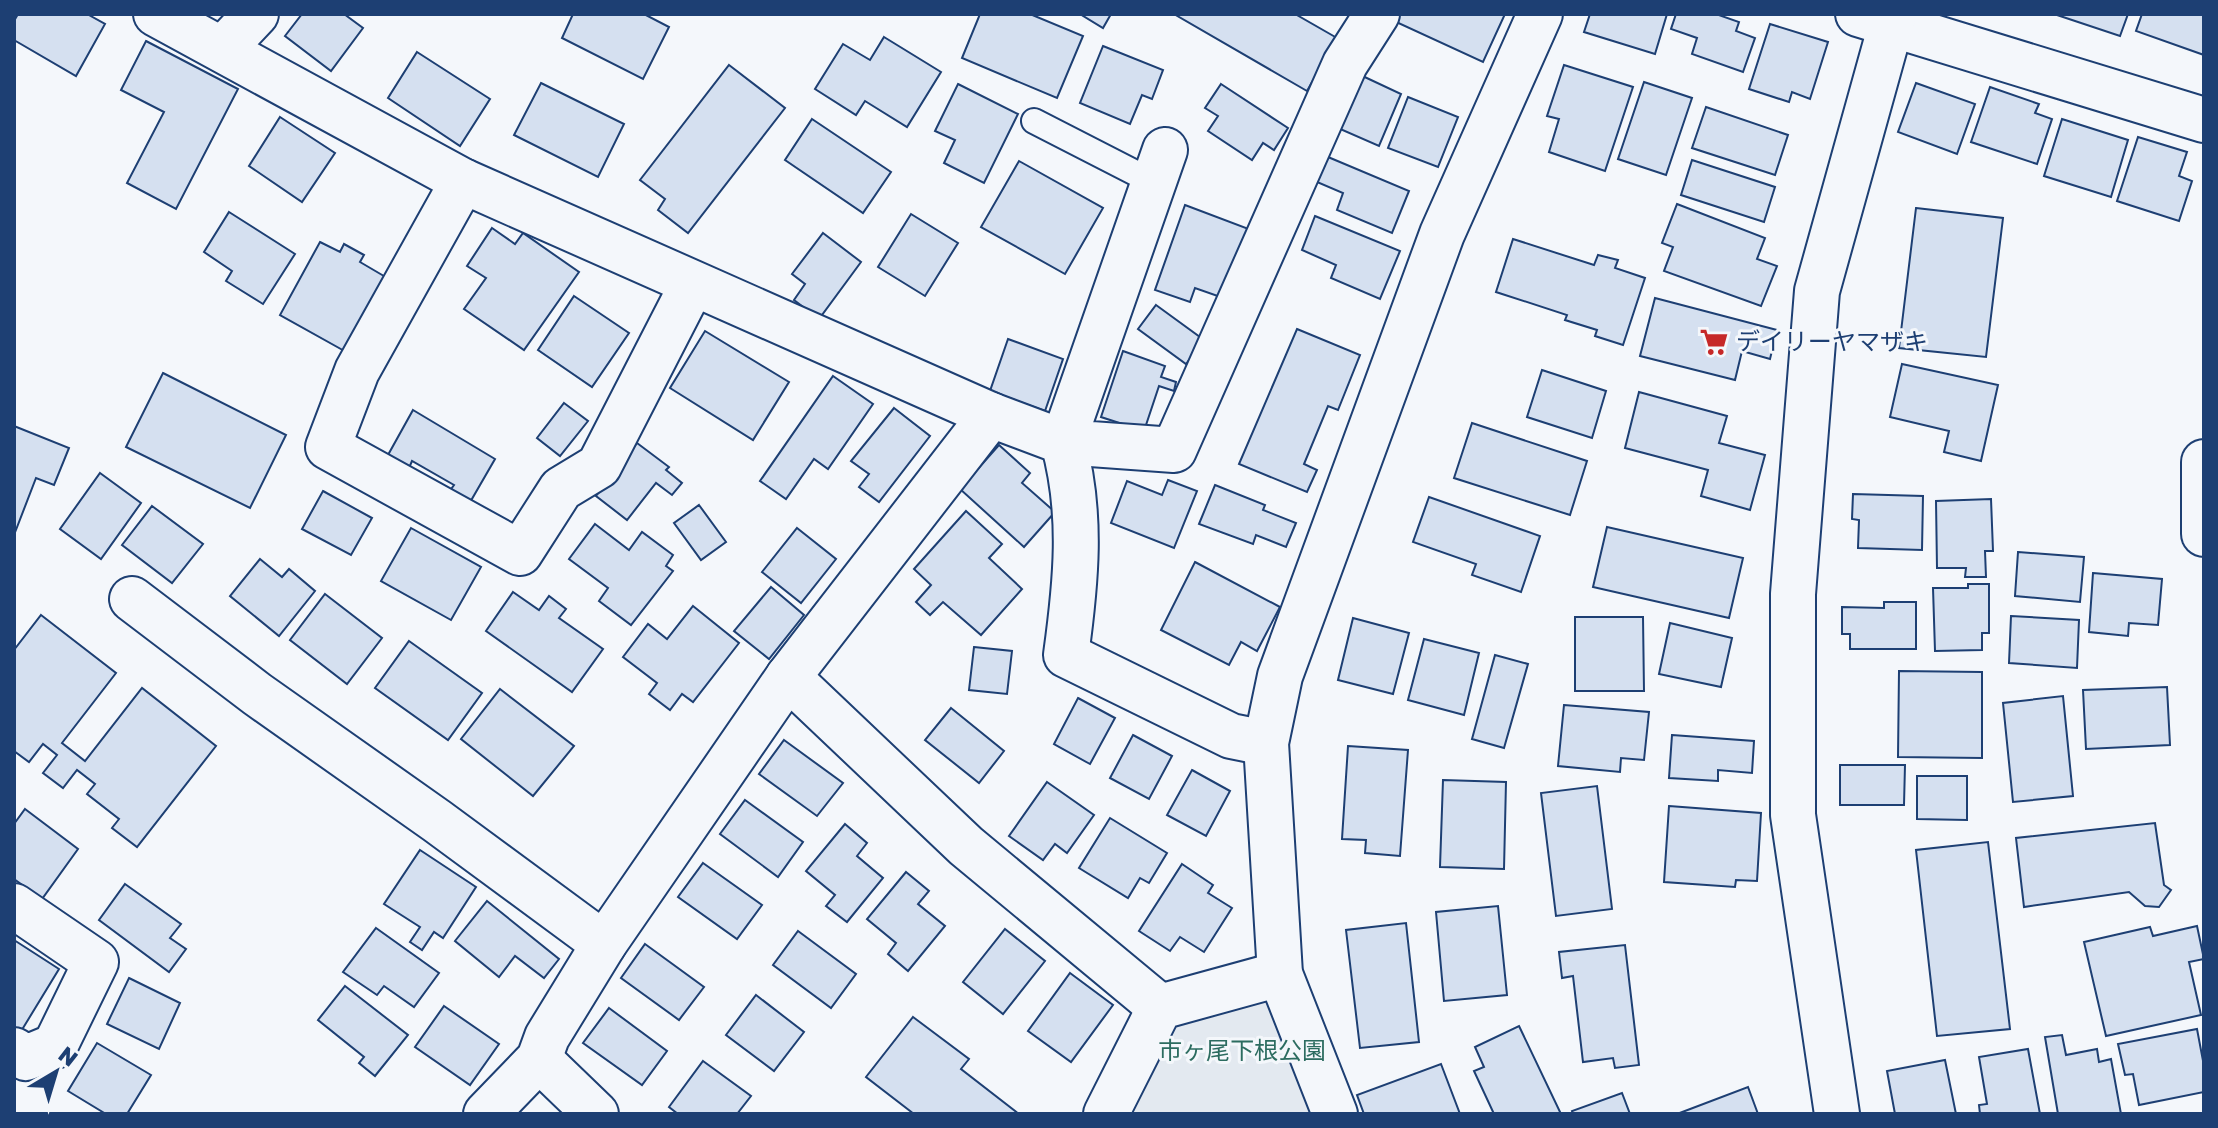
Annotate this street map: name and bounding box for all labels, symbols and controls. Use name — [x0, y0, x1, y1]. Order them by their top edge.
place label: デイリーヤマザキ — [1736, 326, 1928, 355]
supermarket icon: デイリーヤマザキ — [1699, 327, 1729, 357]
north arrow — [16, 1032, 96, 1112]
park label: 市ヶ尾下根公園 — [1158, 1035, 1326, 1064]
text: N — [54, 1040, 84, 1072]

